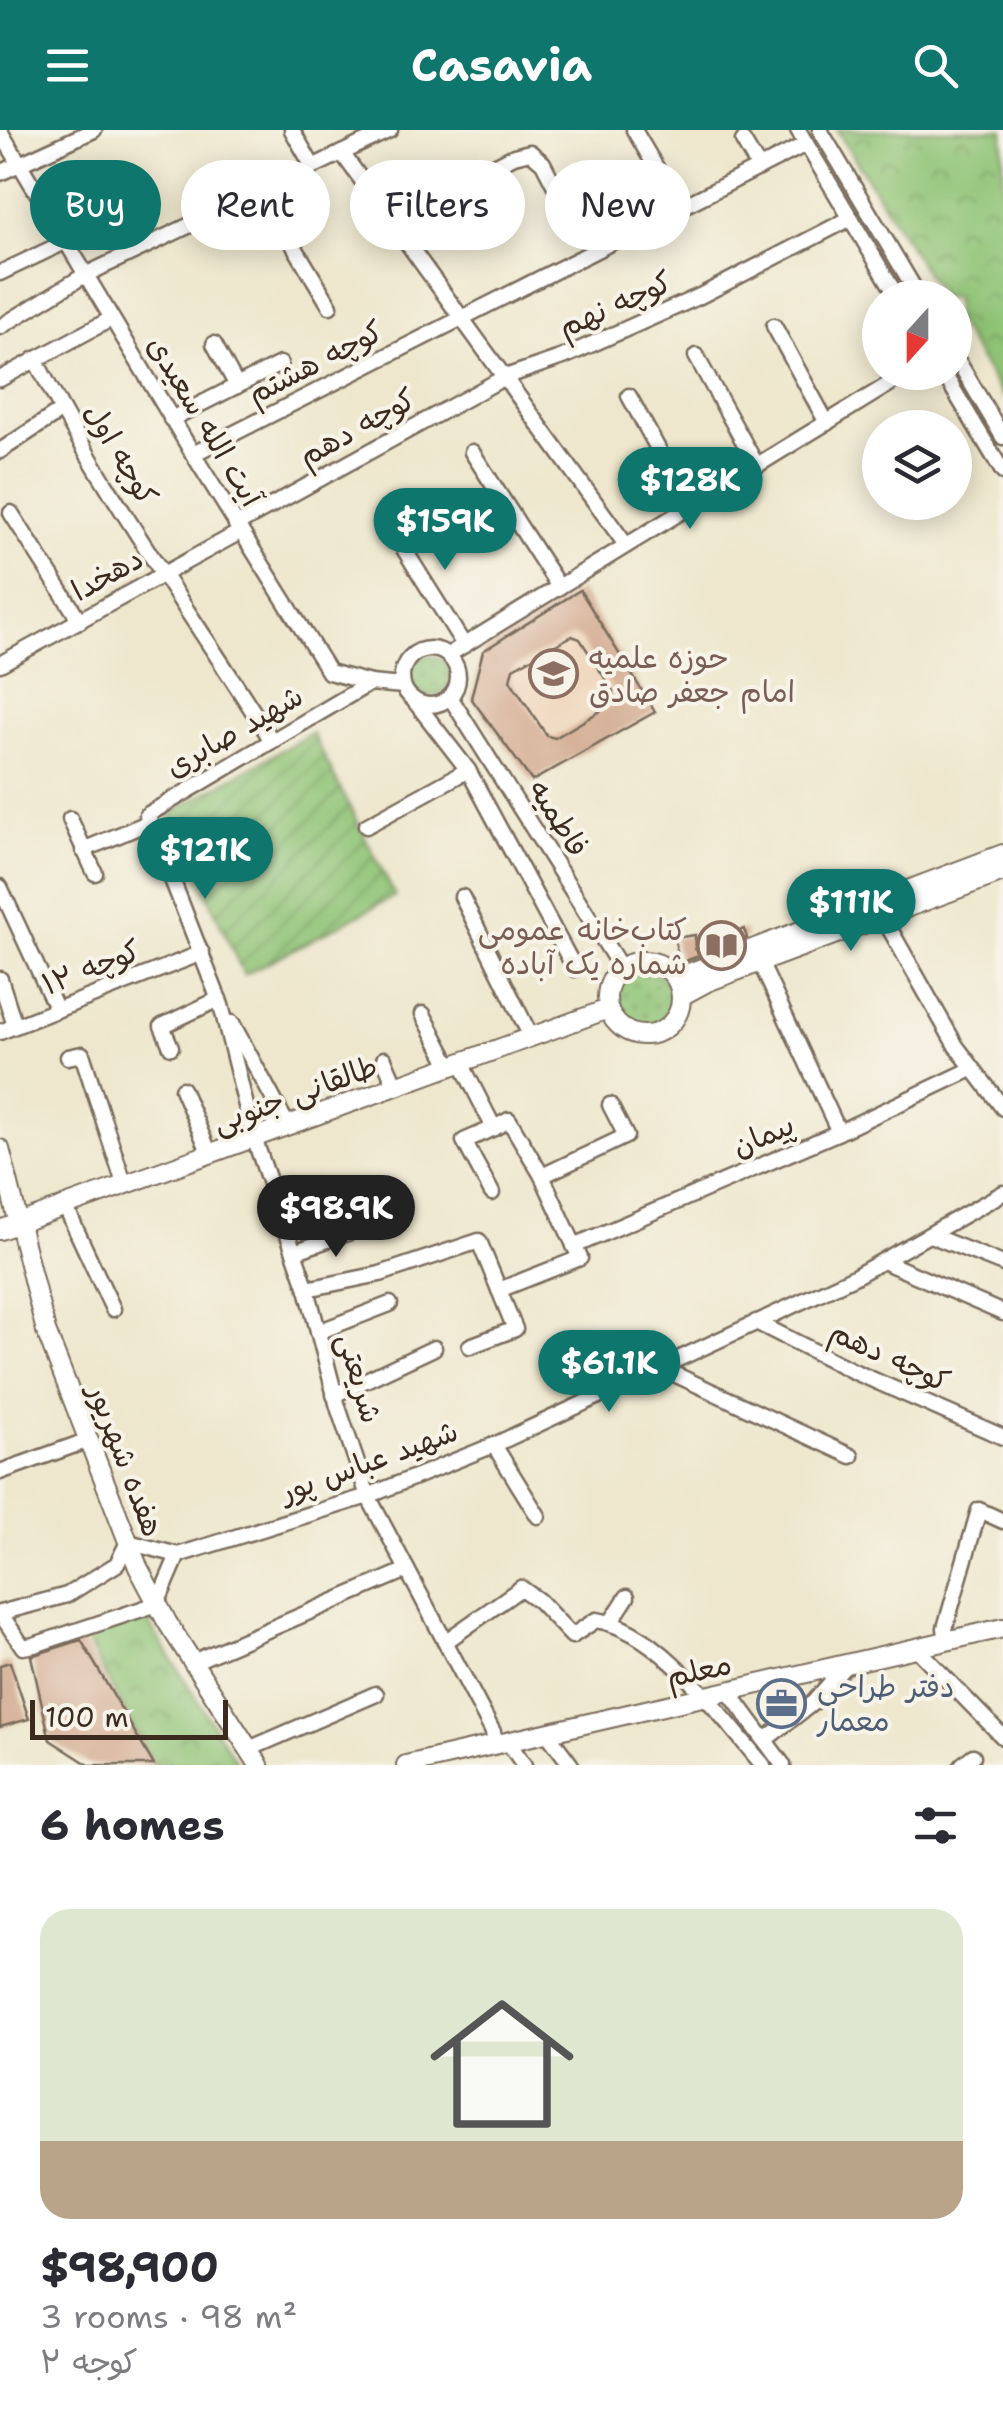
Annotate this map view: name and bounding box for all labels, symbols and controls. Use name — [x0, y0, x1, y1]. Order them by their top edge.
text: Casavia — [411, 35, 592, 95]
icon: menu — [40, 38, 95, 93]
icon: search — [908, 38, 963, 93]
chip: Buy — [30, 160, 161, 250]
chip: Rent — [181, 160, 330, 250]
chip: Filters — [350, 160, 525, 250]
chip: New — [545, 160, 691, 250]
street label: کوچه نهم — [552, 261, 679, 349]
north arrow — [862, 280, 972, 390]
map controls — [862, 280, 972, 520]
street label: کوچه هشتم — [240, 310, 391, 415]
street label: آیت الله سعیدی — [138, 328, 273, 516]
street label: کوچه دهم — [291, 378, 424, 478]
street label: کوچه اول — [74, 395, 168, 513]
button: layers — [862, 410, 972, 520]
pin: $128K — [620, 447, 760, 532]
text: $128K — [640, 458, 740, 501]
pin: $159K — [375, 488, 515, 573]
text: $159K — [396, 499, 494, 542]
street label: دهخدا — [64, 538, 150, 610]
place label: حوزه علمیه امام جعفر صادق — [589, 637, 795, 714]
school or university icon: حوزه علمیه امام جعفر صادق — [528, 648, 580, 700]
street label: شهید صابری — [158, 675, 310, 787]
street label: فاطمیه — [519, 772, 599, 864]
pin: $121K — [135, 817, 275, 902]
text: $121K — [159, 828, 251, 871]
pin: $111K — [781, 869, 921, 954]
text: $111K — [809, 880, 893, 923]
place label: کتاب‌خانه عمومی شماره یک آباده — [478, 909, 687, 984]
library icon: کتاب‌خانه عمومی شماره یک آباده — [696, 920, 748, 972]
street label: کوچه ۱۲ — [36, 929, 146, 1005]
street label: طالقانی جنوبی — [207, 1045, 383, 1143]
street label: پیمان — [726, 1104, 800, 1166]
pin: $98.9K — [255, 1175, 417, 1260]
text: $98.9K — [279, 1186, 393, 1229]
street label: کوچه دهم — [822, 1310, 957, 1403]
street label: شریعتی — [328, 1328, 392, 1428]
pin: $61.1K — [528, 1330, 690, 1415]
text: $61.1K — [560, 1341, 658, 1384]
street label: هفده شهریور — [77, 1375, 174, 1542]
street label: شهید عباس پور — [272, 1410, 464, 1513]
street label: معلم — [663, 1643, 736, 1699]
place label: دفتر طراحی معمار — [816, 1666, 955, 1741]
office icon: دفتر طراحی معمار — [756, 1677, 808, 1729]
scale bar — [30, 1695, 228, 1740]
text: 100 m — [45, 1698, 129, 1736]
text: 6 homes — [40, 1797, 225, 1853]
icon: filters — [908, 1798, 963, 1853]
icon: home — [412, 1974, 592, 2154]
text: $98,900 — [40, 2239, 219, 2295]
text: 3 rooms · 98 m² — [40, 2295, 297, 2338]
text: کوجه ۲ — [40, 2340, 138, 2383]

